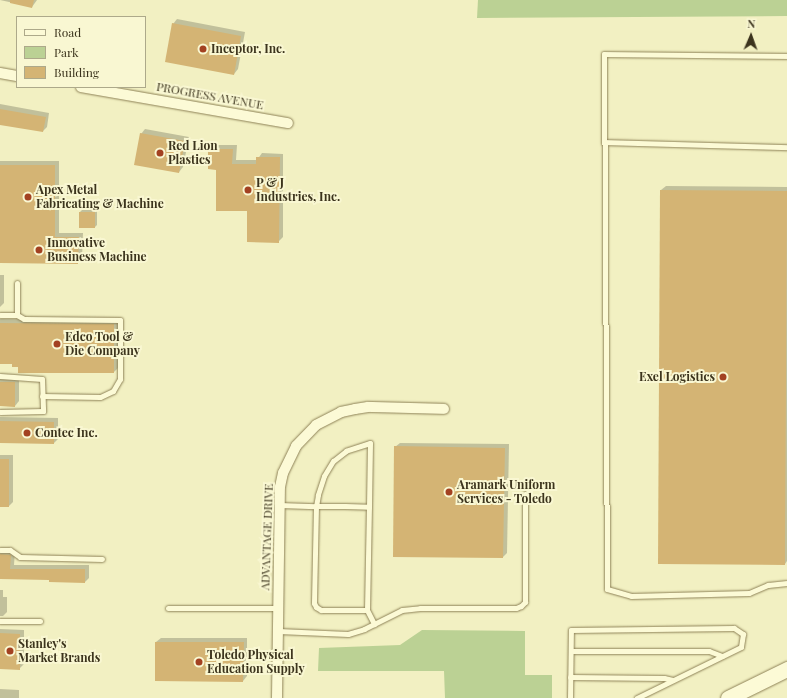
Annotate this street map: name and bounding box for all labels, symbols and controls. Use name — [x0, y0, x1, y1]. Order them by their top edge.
legend — [16, 16, 146, 88]
north arrow — [731, 16, 771, 56]
text: N — [747, 16, 756, 31]
text: Road — [54, 24, 81, 40]
place label: Inceptor, Inc. — [211, 42, 285, 56]
text: Park — [54, 44, 79, 60]
marker: Inceptor, Inc. — [198, 44, 208, 54]
text: Building — [54, 64, 99, 80]
street label: PROGRESS AVENUE — [155, 79, 265, 113]
place label: Red Lion Plastics — [168, 139, 218, 167]
marker: Red Lion Plastics — [155, 148, 165, 158]
place label: P & J Industries, Inc. — [256, 176, 340, 204]
place label: Apex Metal Fabricating & Machine — [36, 183, 164, 211]
marker: P & J Industries, Inc. — [243, 185, 253, 195]
marker: Apex Metal Fabricating & Machine — [23, 192, 33, 202]
place label: Innovative Business Machine — [47, 236, 147, 264]
marker: Innovative Business Machine — [34, 245, 44, 255]
place label: Edco Tool & Die Company — [65, 330, 140, 358]
marker: Edco Tool & Die Company — [52, 339, 62, 349]
place label: Exel Logistics — [639, 370, 715, 384]
marker: Exel Logistics — [718, 372, 728, 382]
place label: Contec Inc. — [35, 426, 98, 440]
marker: Contec Inc. — [22, 428, 32, 438]
place label: Aramark Uniform Services - Toledo — [457, 478, 555, 506]
street label: ADVANTAGE DRIVE — [258, 483, 276, 591]
marker: Aramark Uniform Services - Toledo — [444, 487, 454, 497]
place label: Stanley's Market Brands — [18, 637, 100, 665]
marker: Stanley's Market Brands — [5, 646, 15, 656]
place label: Toledo Physical Education Supply — [207, 648, 305, 676]
marker: Toledo Physical Education Supply — [194, 657, 204, 667]

